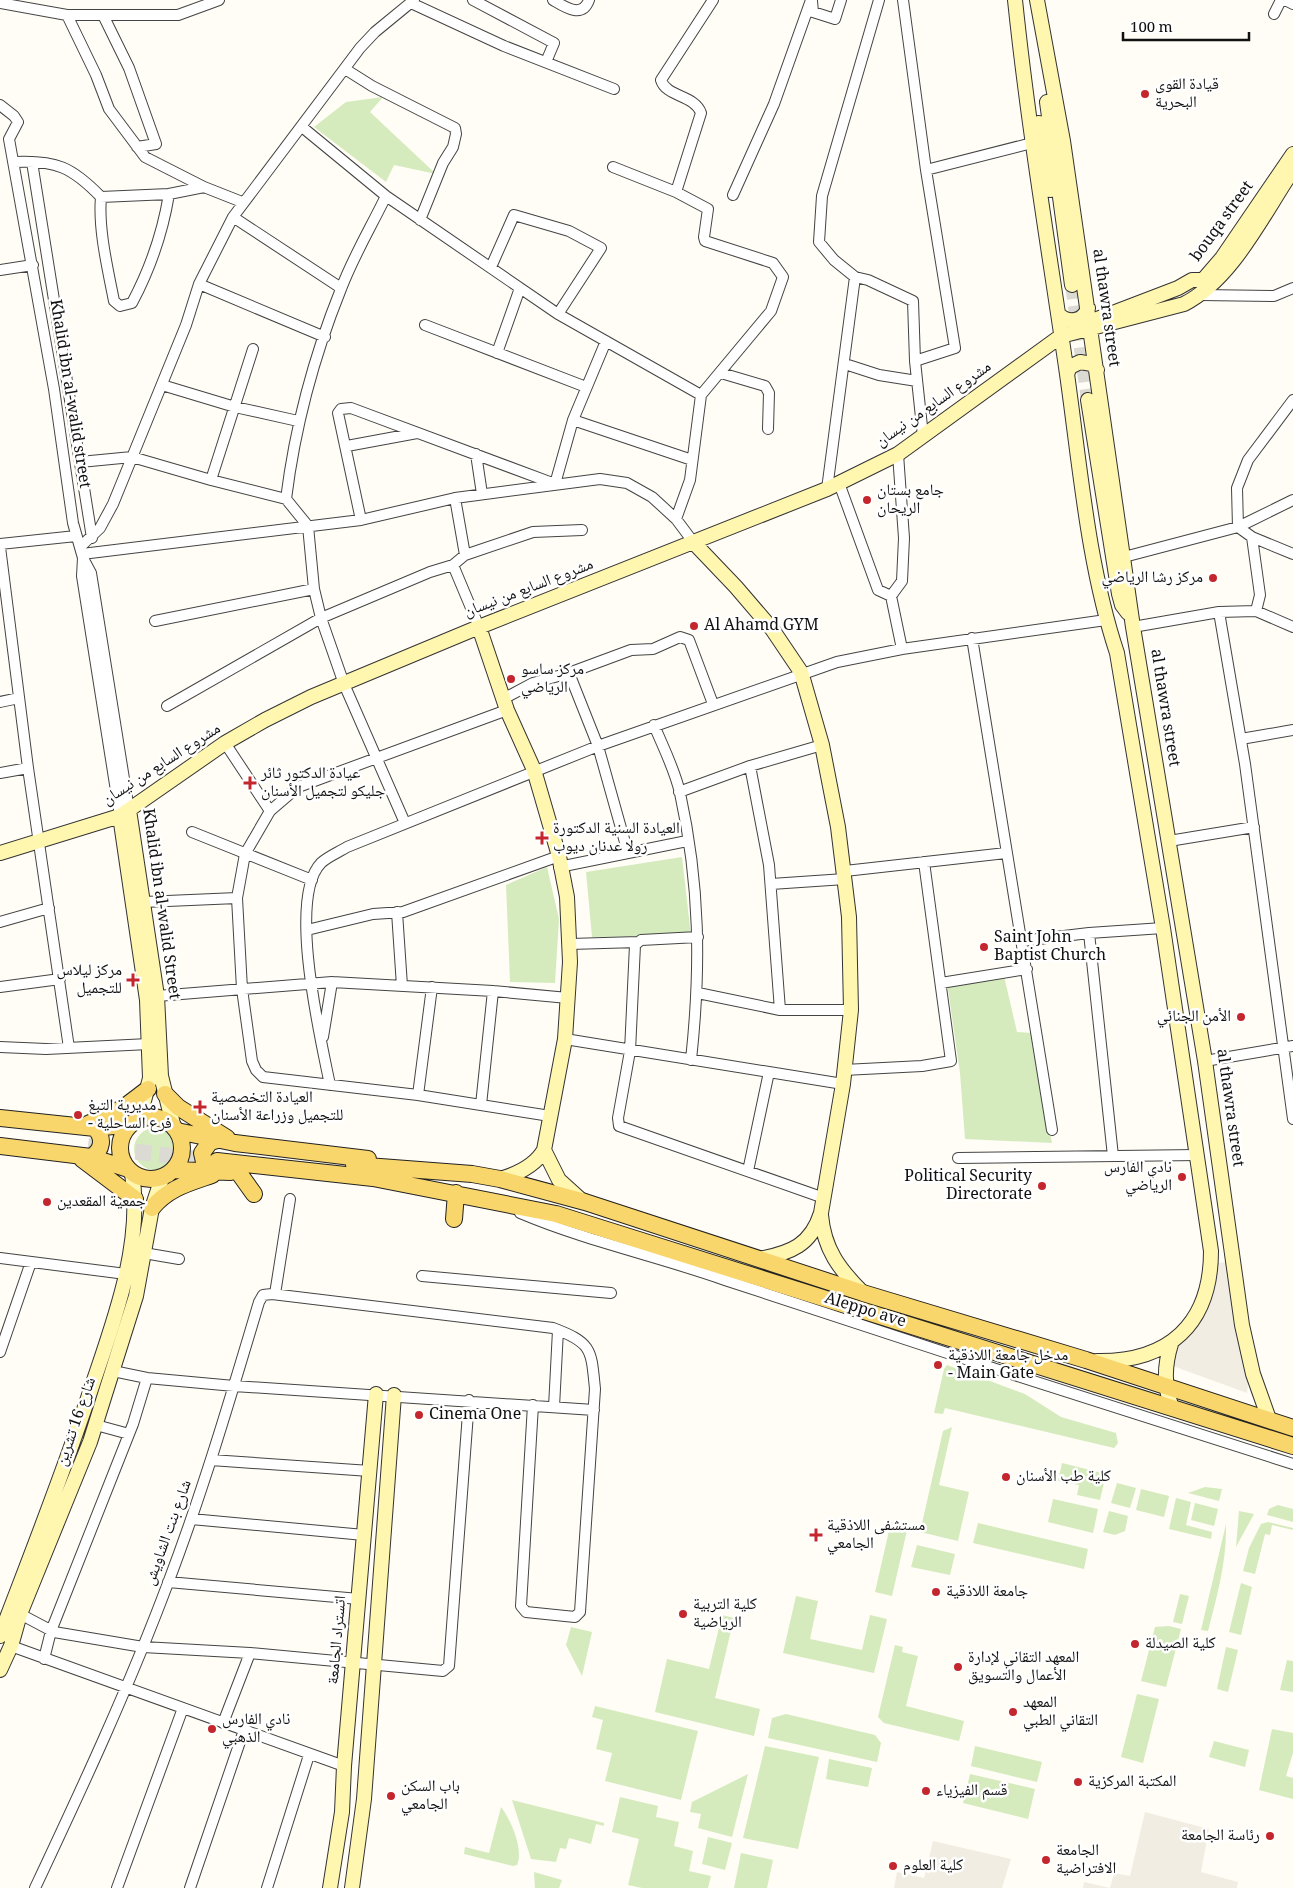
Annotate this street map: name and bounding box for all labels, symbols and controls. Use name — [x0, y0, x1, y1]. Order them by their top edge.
scale bar — [1123, 10, 1249, 42]
text: 100 m — [1130, 16, 1173, 42]
place label: قيادة القوى البحرية — [1155, 72, 1219, 117]
marker: قيادة القوى البحرية — [1139, 88, 1151, 100]
street label: bouqa street — [1184, 175, 1262, 268]
street label: al thawra street — [1083, 247, 1127, 369]
street label: Khalid ibn al-walid street — [41, 298, 97, 491]
street label: مشروع السابع من نيسان — [870, 355, 998, 455]
place label: جامع بستان الريحان — [877, 478, 944, 523]
marker: جامع بستان الريحان — [861, 494, 873, 506]
street label: مشروع السابع من نيسان — [460, 552, 598, 626]
place label: مركز رشا الرياضي — [1102, 565, 1203, 592]
marker: مركز رشا الرياضي — [1207, 572, 1219, 584]
place label: Al Ahamd GYM — [704, 613, 819, 640]
marker: Al Ahamd GYM — [688, 620, 700, 632]
street label: al thawra street — [1141, 647, 1187, 769]
place label: مركز ساسو الرياضي — [521, 657, 584, 702]
marker: مركز ساسو الرياضي — [505, 673, 517, 685]
street label: مشروع السابع من نيسان — [97, 716, 227, 814]
place label: عيادة الدكتور ثائر جليكو لتجميل الأسنان — [260, 761, 385, 806]
marker: عيادة الدكتور ثائر جليكو لتجميل الأسنان — [243, 776, 257, 790]
street label: Khalid ibn al-walid Street — [133, 807, 187, 1002]
place label: العيادة السنية الدكتورة رولا عدنان ديوب — [553, 816, 680, 861]
marker: العيادة السنية الدكتورة رولا عدنان ديوب — [535, 831, 549, 845]
place label: Saint John Baptist Church — [994, 925, 1106, 970]
marker: Saint John Baptist Church — [978, 941, 990, 953]
place label: مركز ليلاس للتجميل — [56, 958, 122, 1003]
marker: مركز ليلاس للتجميل — [126, 973, 140, 987]
place label: الأمن الجنائي — [1157, 1004, 1231, 1031]
marker: الأمن الجنائي — [1235, 1011, 1247, 1023]
street label: al thawra street — [1207, 1047, 1251, 1169]
place label: العيادة التخصصية للتجميل وزراعة الأسنان — [211, 1085, 343, 1130]
place label: مديرية التبغ - فرع الساحلية — [88, 1093, 172, 1138]
marker: العيادة التخصصية للتجميل وزراعة الأسنان — [193, 1100, 207, 1114]
marker: مديرية التبغ - فرع الساحلية — [72, 1109, 84, 1121]
place label: نادي الفارس الرياضي — [1104, 1155, 1172, 1200]
place label: Political Security Directorate — [904, 1164, 1033, 1209]
marker: نادي الفارس الرياضي — [1176, 1171, 1188, 1183]
marker: Political Security Directorate — [1036, 1180, 1048, 1192]
place label: جمعية المقعدين — [57, 1189, 146, 1216]
marker: جمعية المقعدين — [41, 1196, 53, 1208]
street label: Aleppo ave — [821, 1286, 909, 1336]
place label: مدخل جامعة اللاذقية - Main Gate — [948, 1343, 1068, 1388]
marker: مدخل جامعة اللاذقية - Main Gate — [932, 1359, 944, 1371]
street label: شارع 16 تشرين — [49, 1374, 105, 1470]
place label: Cinema One — [429, 1402, 521, 1429]
marker: Cinema One — [413, 1409, 425, 1421]
place label: كلية طب الأسنان — [1016, 1464, 1111, 1491]
marker: كلية طب الأسنان — [1000, 1471, 1012, 1483]
street label: شارع بنت الشاويش — [137, 1476, 201, 1590]
place label: مستشفى اللاذقية الجامعي — [827, 1513, 925, 1558]
marker: مستشفى اللاذقية الجامعي — [809, 1528, 823, 1542]
place label: جامعة اللاذقية — [946, 1579, 1028, 1606]
marker: جامعة اللاذقية — [930, 1586, 942, 1598]
place label: كلية التربية الرياضية — [693, 1592, 757, 1637]
street label: اتستراد الجامعة — [321, 1594, 355, 1686]
marker: كلية التربية الرياضية — [677, 1608, 689, 1620]
place label: كلية الصيدلة — [1145, 1631, 1216, 1658]
marker: كلية الصيدلة — [1129, 1638, 1141, 1650]
place label: المعهد التقاني لإدارة الأعمال والتسويق — [968, 1645, 1079, 1690]
marker: المعهد التقاني لإدارة الأعمال والتسويق — [952, 1661, 964, 1673]
place label: المعهد التقاني الطبي — [1023, 1690, 1098, 1735]
marker: المعهد التقاني الطبي — [1007, 1706, 1019, 1718]
place label: نادي الفارس الذهبي — [222, 1707, 290, 1752]
marker: نادي الفارس الذهبي — [206, 1723, 218, 1735]
place label: المكتبة المركزية — [1088, 1769, 1176, 1796]
place label: باب السكن الجامعي — [401, 1774, 460, 1819]
marker: المكتبة المركزية — [1072, 1776, 1084, 1788]
place label: قسم الفيزياء — [936, 1778, 1007, 1805]
marker: قسم الفيزياء — [920, 1785, 932, 1797]
marker: باب السكن الجامعي — [385, 1790, 397, 1802]
place label: رئاسة الجامعة — [1181, 1823, 1260, 1850]
marker: رئاسة الجامعة — [1264, 1830, 1276, 1842]
place label: الجامعة الافتراضية — [1056, 1838, 1116, 1883]
place label: كلية العلوم — [903, 1853, 964, 1880]
marker: الجامعة الافتراضية — [1040, 1854, 1052, 1866]
marker: كلية العلوم — [887, 1860, 899, 1872]

